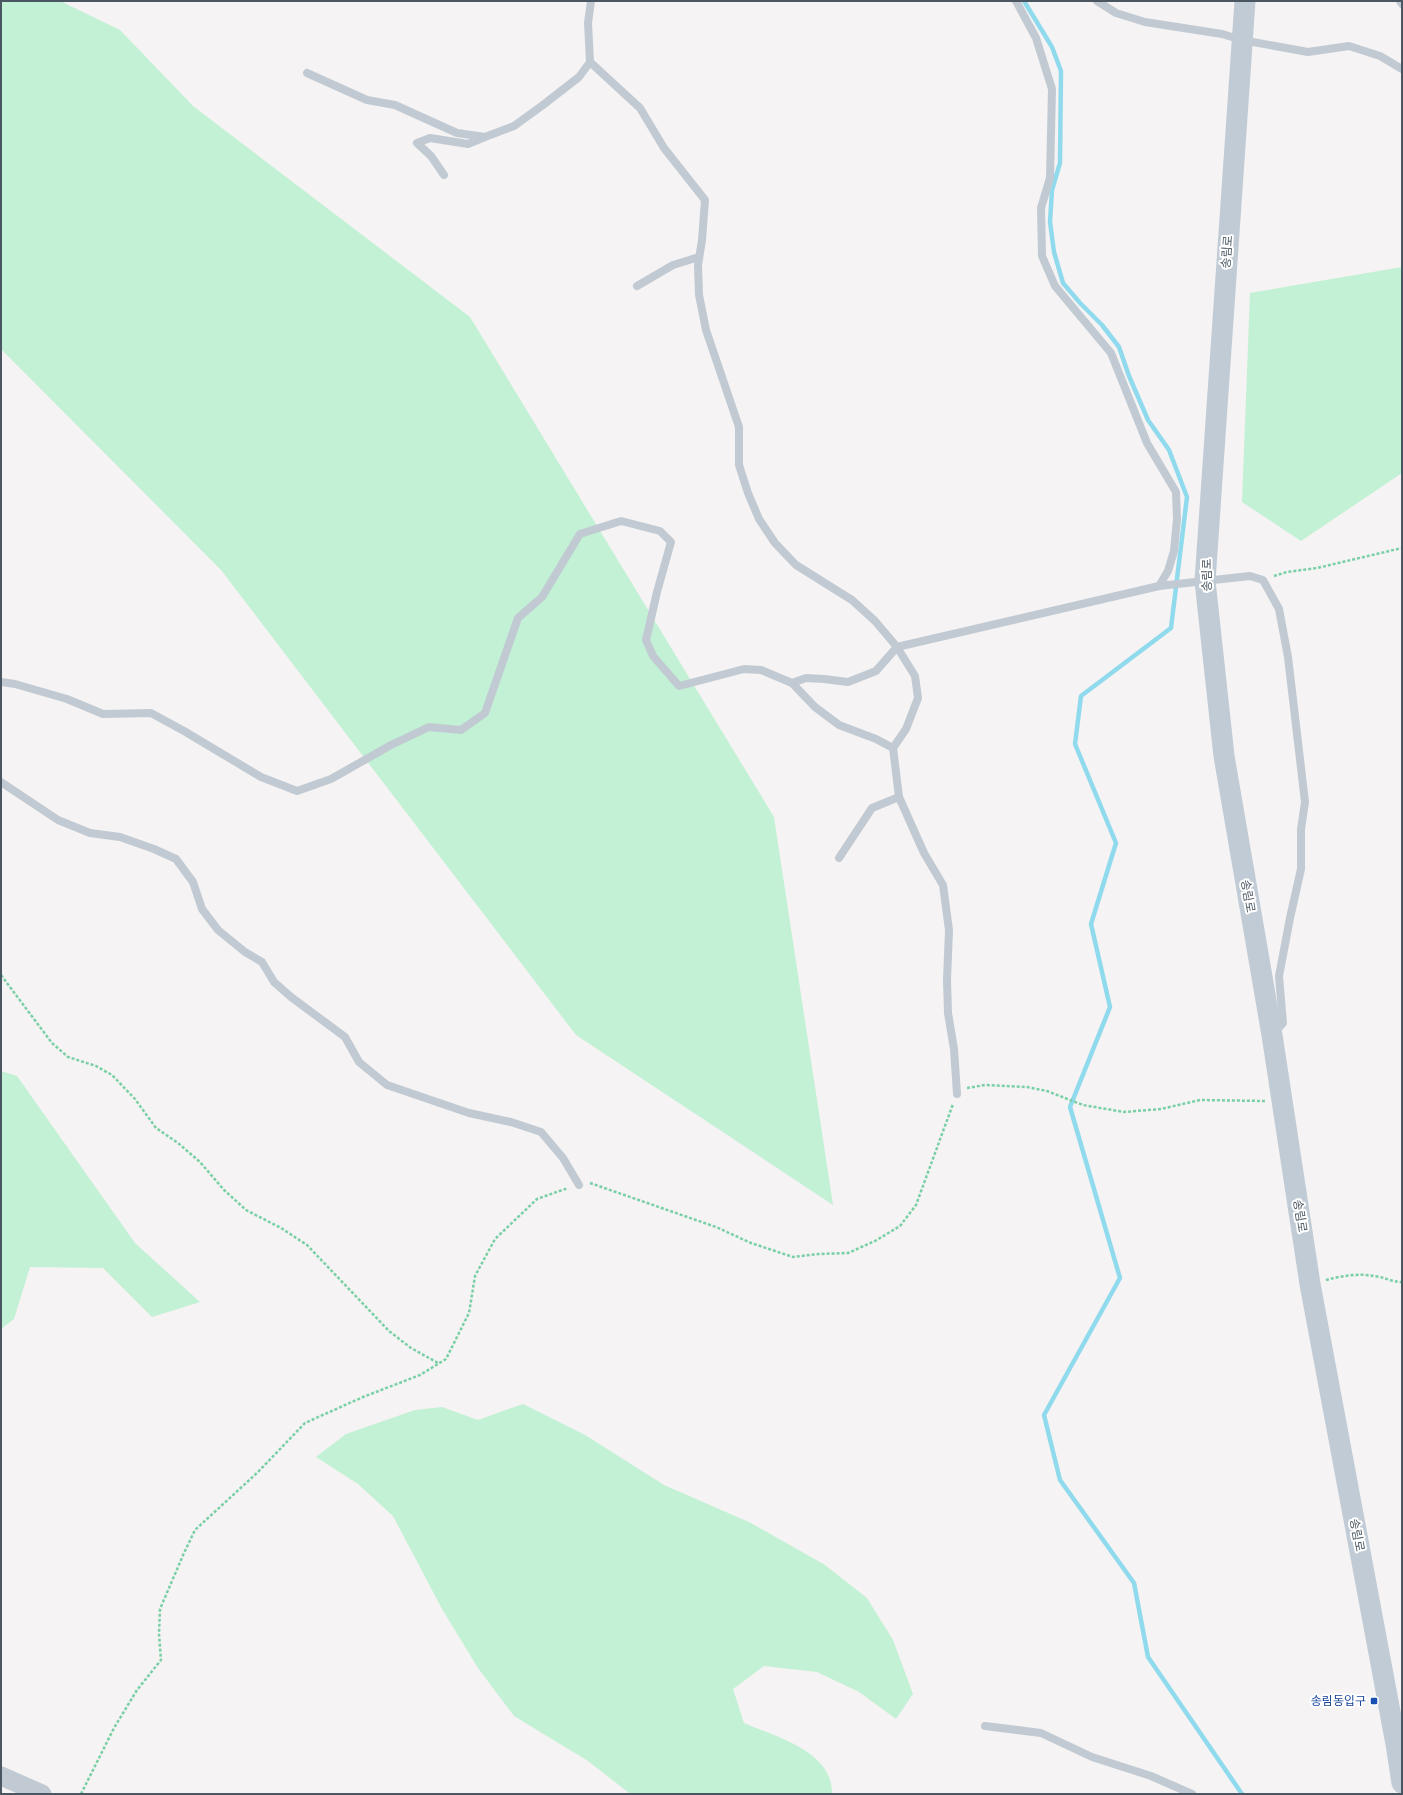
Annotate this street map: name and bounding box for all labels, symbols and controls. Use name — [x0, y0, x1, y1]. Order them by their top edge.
street label: 송림로 — [1219, 235, 1235, 269]
street label: 송림로 — [1200, 558, 1214, 592]
street label: 송림로 — [1238, 878, 1258, 914]
street label: 송림로 — [1290, 1199, 1310, 1233]
street label: 송림로 — [1347, 1517, 1367, 1553]
place label: 송림동입구 — [1311, 1694, 1366, 1708]
marker: 송림동입구 — [1369, 1696, 1379, 1706]

